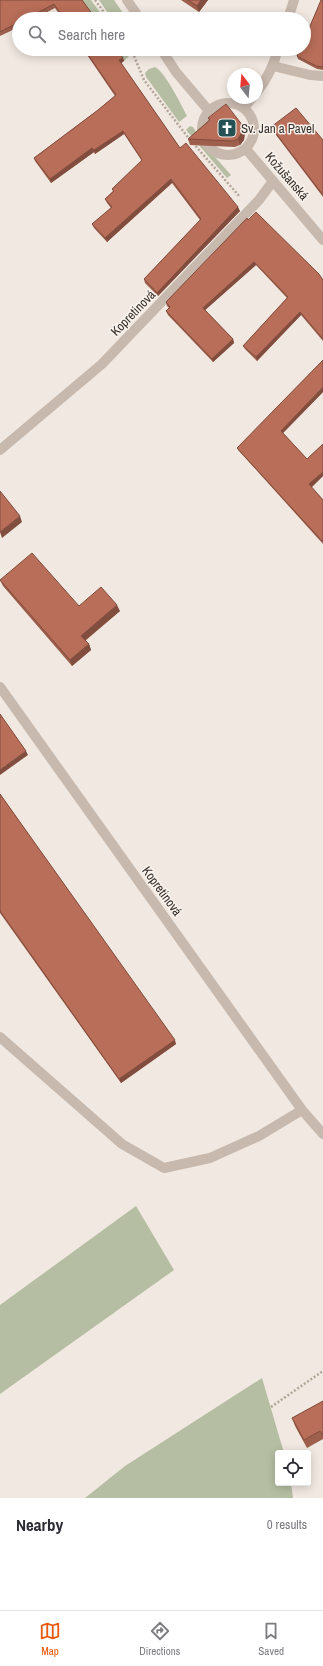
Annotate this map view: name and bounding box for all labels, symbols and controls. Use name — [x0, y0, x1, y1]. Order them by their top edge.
search box — [12, 12, 311, 56]
icon: search — [26, 23, 48, 45]
text: Search here — [58, 24, 125, 45]
north arrow — [227, 68, 263, 104]
church icon: Sv. Jan a Pavel — [216, 117, 238, 139]
place label: Sv. Jan a Pavel — [241, 120, 314, 137]
street label: Kožušanská — [262, 149, 313, 204]
street label: Kopretinová — [107, 286, 159, 340]
street label: Kopretinová — [138, 863, 186, 919]
map controls — [275, 1450, 311, 1486]
button: locate — [275, 1450, 311, 1486]
text: Nearby — [16, 1513, 63, 1536]
text: 0 results — [267, 1516, 307, 1533]
tab: Map — [39, 1620, 61, 1658]
tab: Directions — [139, 1620, 180, 1658]
tab: Saved — [258, 1620, 284, 1658]

